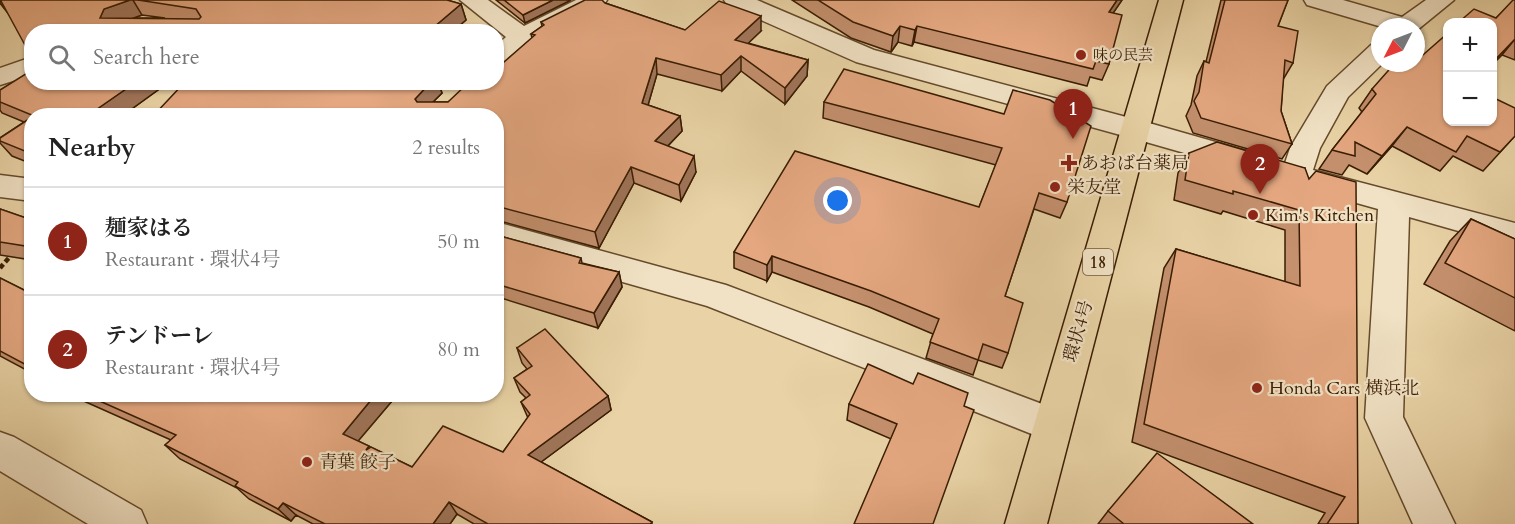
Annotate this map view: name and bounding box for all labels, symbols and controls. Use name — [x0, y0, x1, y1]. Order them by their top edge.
north arrow — [1371, 18, 1425, 72]
map controls — [1443, 18, 1497, 126]
button: + — [1443, 18, 1497, 72]
search box — [24, 24, 504, 90]
icon: search — [45, 41, 78, 74]
text: Search here — [93, 42, 200, 72]
place label: 味の民芸 — [1093, 45, 1153, 65]
marker: 味の民芸 — [1074, 48, 1088, 62]
button: − — [1443, 72, 1497, 126]
pin: 1 — [1054, 90, 1092, 139]
text: Nearby — [48, 130, 136, 165]
text: 2 results — [412, 134, 480, 161]
pin: 2 — [1240, 144, 1280, 194]
place label: あおば台薬局 — [1081, 151, 1189, 176]
marker: あおば台薬局 — [1062, 156, 1076, 170]
place label: 栄友堂 — [1067, 175, 1121, 200]
marker: 栄友堂 — [1048, 180, 1062, 194]
your location — [823, 186, 852, 215]
place label: Kim's Kitchen — [1265, 203, 1375, 228]
marker: Kim's Kitchen — [1246, 208, 1260, 222]
text: 麺家はる — [105, 213, 193, 243]
text: 1 — [62, 228, 73, 255]
text: 50 m — [437, 228, 480, 255]
text: Restaurant · 環状4号 — [105, 246, 280, 273]
road number: 18 — [1083, 249, 1113, 275]
street label: 環状4号 — [1058, 297, 1099, 365]
text: テンドーレ — [105, 321, 213, 351]
text: 2 — [62, 336, 73, 363]
text: 80 m — [437, 336, 480, 363]
text: Restaurant · 環状4号 — [105, 354, 280, 381]
place label: Honda Cars 横浜北 — [1269, 376, 1419, 401]
marker: Honda Cars 横浜北 — [1250, 381, 1264, 395]
place label: 青葉 餃子 — [319, 450, 396, 475]
marker: 青葉 餃子 — [300, 455, 314, 469]

